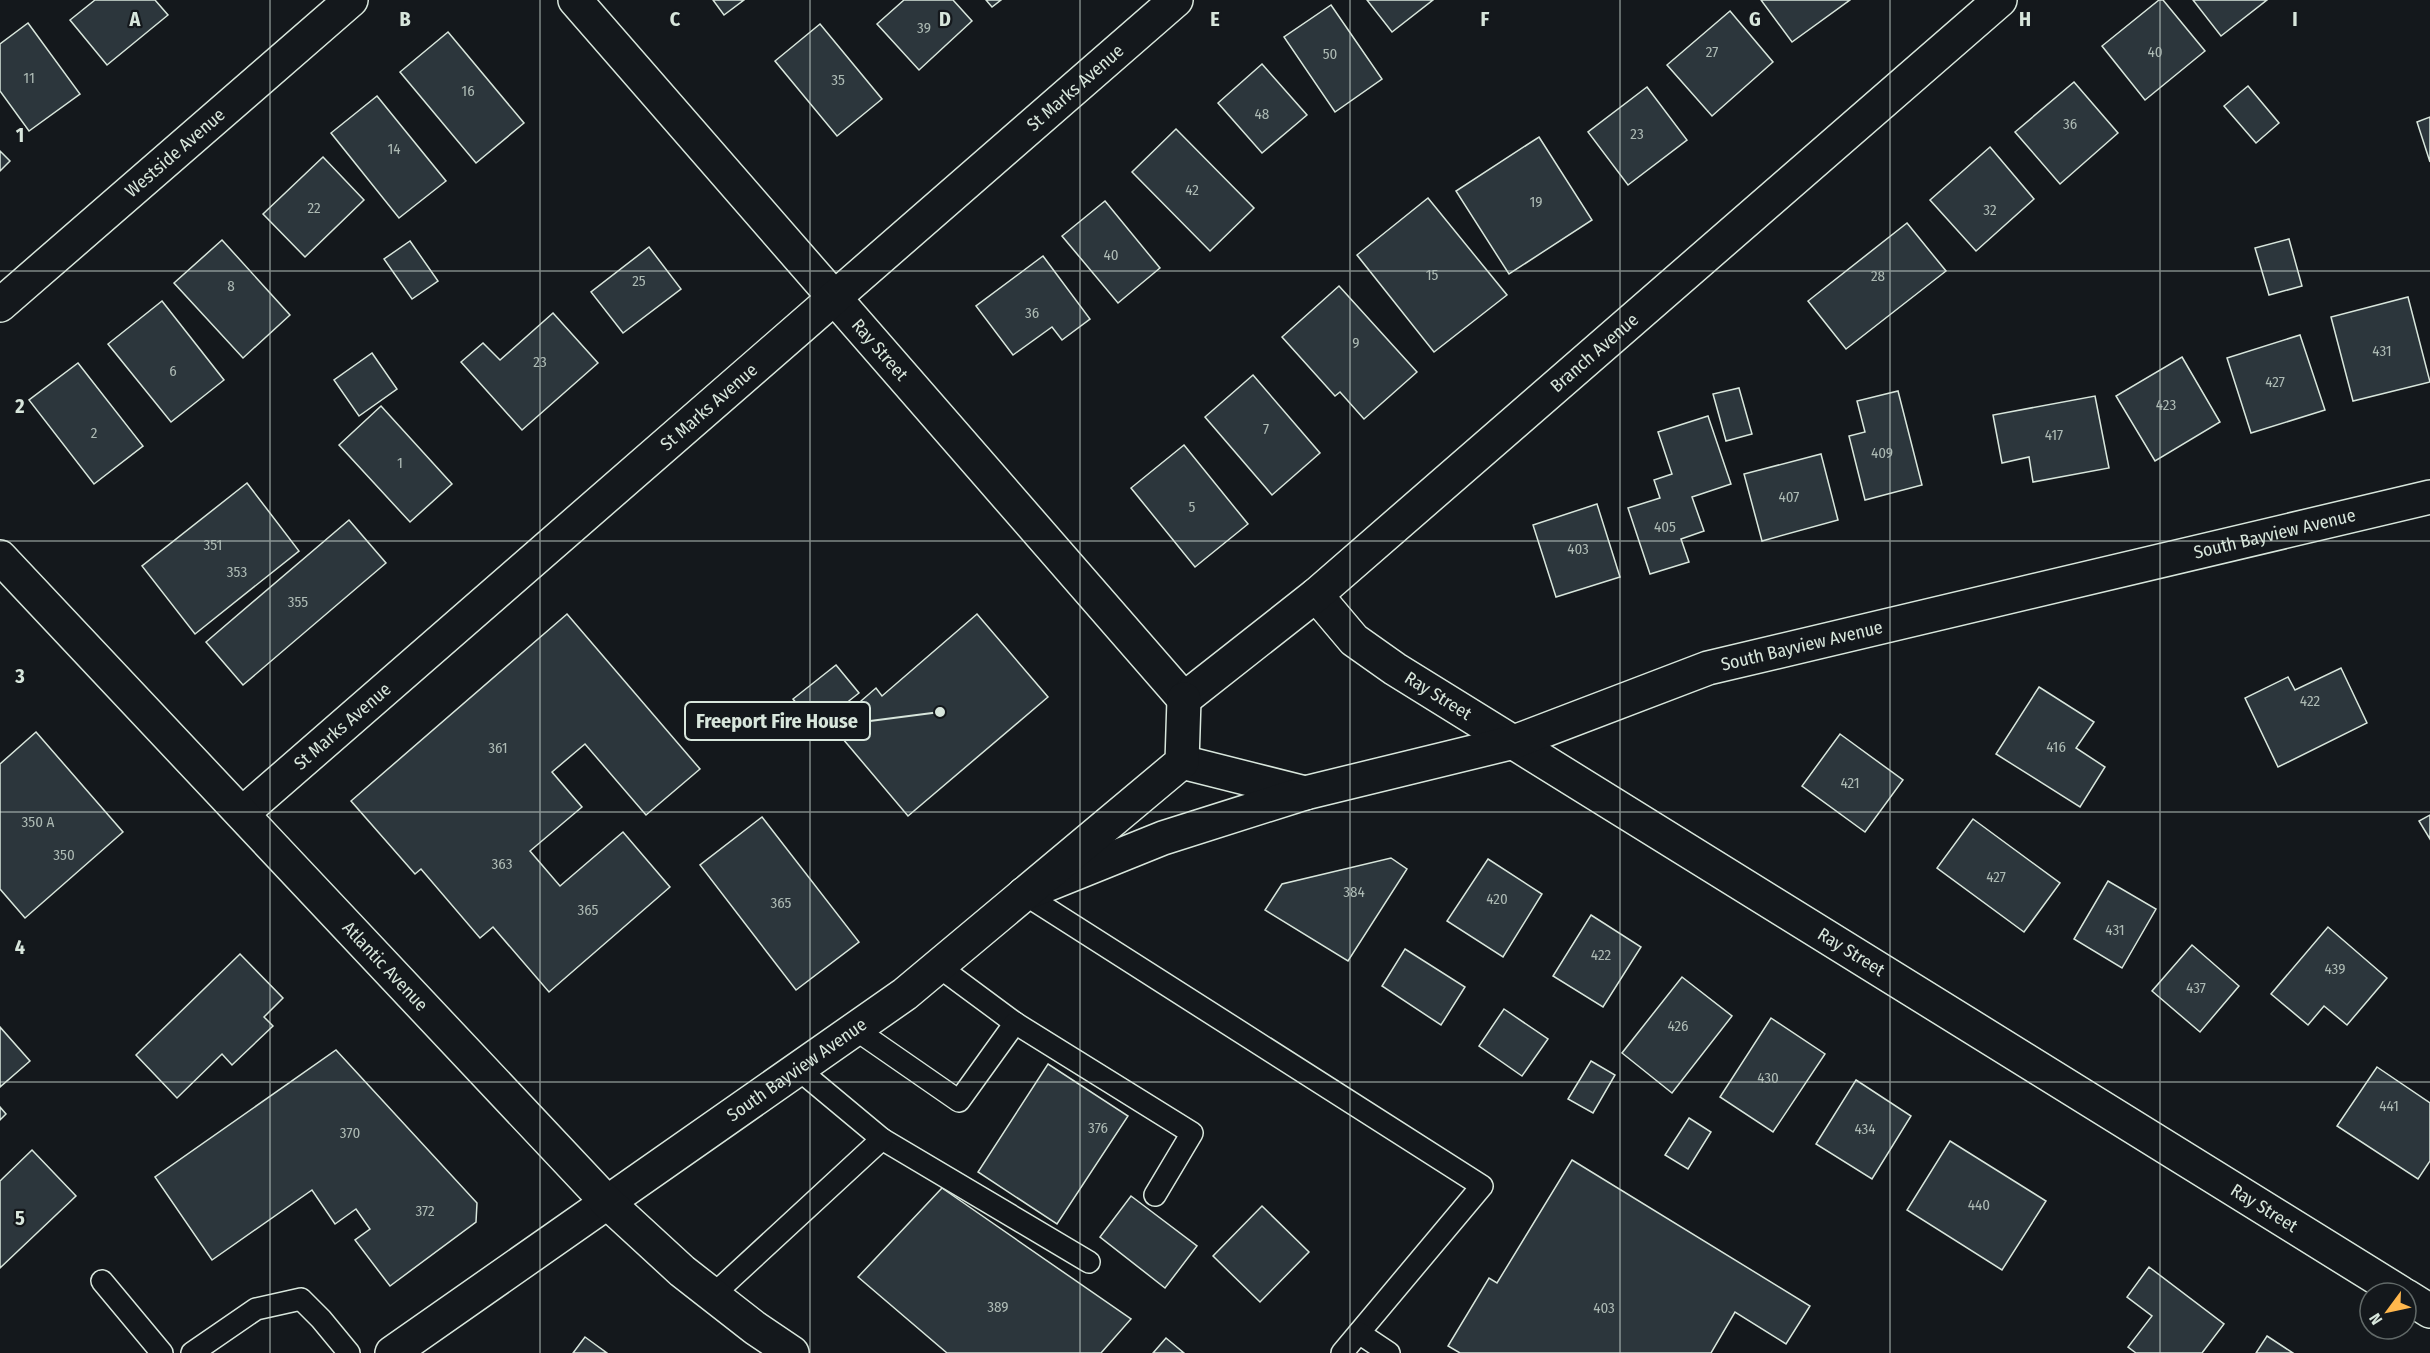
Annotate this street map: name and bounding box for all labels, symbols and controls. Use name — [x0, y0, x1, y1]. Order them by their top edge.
text: A — [129, 7, 142, 31]
text: B — [399, 7, 411, 31]
text: C — [670, 7, 681, 31]
text: D — [939, 7, 951, 31]
text: E — [1210, 7, 1220, 31]
text: F — [1481, 7, 1490, 31]
text: G — [1749, 7, 1761, 31]
text: H — [2019, 7, 2031, 31]
text: I — [2292, 7, 2298, 31]
house number: 39 — [917, 19, 931, 37]
street label: St Marks Avenue — [1022, 39, 1128, 136]
house number: 27 — [1706, 43, 1718, 61]
house number: 40 — [2147, 43, 2163, 61]
house number: 50 — [1323, 45, 1337, 63]
house number: 11 — [23, 69, 35, 87]
house number: 35 — [831, 71, 845, 89]
house number: 16 — [461, 82, 475, 100]
street label: Westside Avenue — [121, 103, 230, 202]
house number: 48 — [1255, 105, 1269, 123]
house number: 36 — [2063, 115, 2077, 133]
text: 1 — [16, 123, 24, 147]
house number: 23 — [1630, 125, 1644, 143]
house number: 14 — [387, 140, 401, 158]
house number: 42 — [1185, 181, 1199, 199]
house number: 19 — [1529, 193, 1543, 211]
house number: 22 — [307, 199, 321, 217]
house number: 32 — [1983, 201, 1997, 219]
house number: 40 — [1103, 246, 1119, 264]
house number: 15 — [1426, 266, 1438, 284]
house number: 28 — [1871, 267, 1885, 285]
house number: 25 — [632, 272, 646, 290]
house number: 8 — [227, 277, 235, 295]
house number: 36 — [1025, 304, 1039, 322]
street label: Branch Avenue — [1546, 309, 1643, 397]
street label: Ray Street — [847, 314, 913, 385]
house number: 9 — [1352, 334, 1360, 352]
house number: 431 — [2372, 342, 2392, 360]
house number: 23 — [533, 353, 547, 371]
street label: St Marks Avenue — [656, 359, 762, 455]
house number: 6 — [169, 362, 177, 380]
house number: 427 — [2265, 373, 2285, 391]
text: 2 — [14, 394, 25, 418]
house number: 423 — [2156, 396, 2176, 414]
house number: 7 — [1263, 420, 1269, 438]
house number: 2 — [91, 424, 98, 442]
house number: 417 — [2045, 426, 2063, 444]
house number: 409 — [1871, 444, 1893, 462]
house number: 1 — [397, 454, 403, 472]
house number: 407 — [1779, 488, 1799, 506]
house number: 5 — [1189, 498, 1196, 516]
street label: South Bayview Avenue — [2192, 504, 2358, 564]
house number: 405 — [1654, 518, 1676, 536]
house number: 351 — [204, 536, 222, 554]
house number: 403 — [1567, 540, 1589, 558]
house number: 353 — [227, 563, 247, 581]
house number: 355 — [288, 593, 308, 611]
street label: South Bayview Avenue — [1719, 616, 1885, 676]
text: 3 — [14, 664, 25, 688]
street label: Ray Street — [1401, 667, 1476, 725]
street label: St Marks Avenue — [290, 678, 396, 774]
house number: 422 — [2300, 692, 2321, 710]
callout: Freeport Fire House — [685, 702, 870, 740]
text: Freeport Fire House — [696, 709, 858, 733]
house number: 416 — [2046, 738, 2066, 756]
house number: 361 — [488, 739, 508, 757]
house number: 421 — [1840, 774, 1860, 792]
house number: 350 A — [22, 813, 55, 831]
house number: 350 — [53, 846, 75, 864]
house number: 363 — [492, 855, 513, 873]
house number: 427 — [1986, 868, 2006, 886]
house number: 384 — [1343, 883, 1365, 901]
house number: 420 — [1486, 890, 1508, 908]
house number: 365 — [770, 894, 792, 912]
house number: 365 — [577, 901, 599, 919]
street label: Atlantic Avenue — [338, 917, 433, 1016]
house number: 431 — [2105, 921, 2125, 939]
street label: Ray Street — [1814, 923, 1889, 981]
text: 4 — [15, 935, 25, 959]
house number: 422 — [1591, 946, 1612, 964]
house number: 439 — [2325, 960, 2345, 978]
house number: 437 — [2186, 979, 2206, 997]
street label: South Bayview Avenue — [723, 1013, 871, 1126]
house number: 426 — [1667, 1017, 1689, 1035]
house number: 430 — [1757, 1069, 1779, 1087]
house number: 441 — [2379, 1097, 2399, 1115]
house number: 376 — [1088, 1119, 1108, 1137]
house number: 434 — [1854, 1120, 1876, 1138]
house number: 370 — [340, 1124, 360, 1142]
street label: Ray Street — [2227, 1179, 2302, 1237]
house number: 440 — [1968, 1196, 1990, 1214]
house number: 372 — [415, 1202, 435, 1220]
text: 5 — [15, 1206, 25, 1230]
north arrow — [2358, 1281, 2418, 1341]
house number: 389 — [987, 1298, 1009, 1316]
house number: 403 — [1593, 1299, 1615, 1317]
text: N — [2365, 1310, 2386, 1328]

